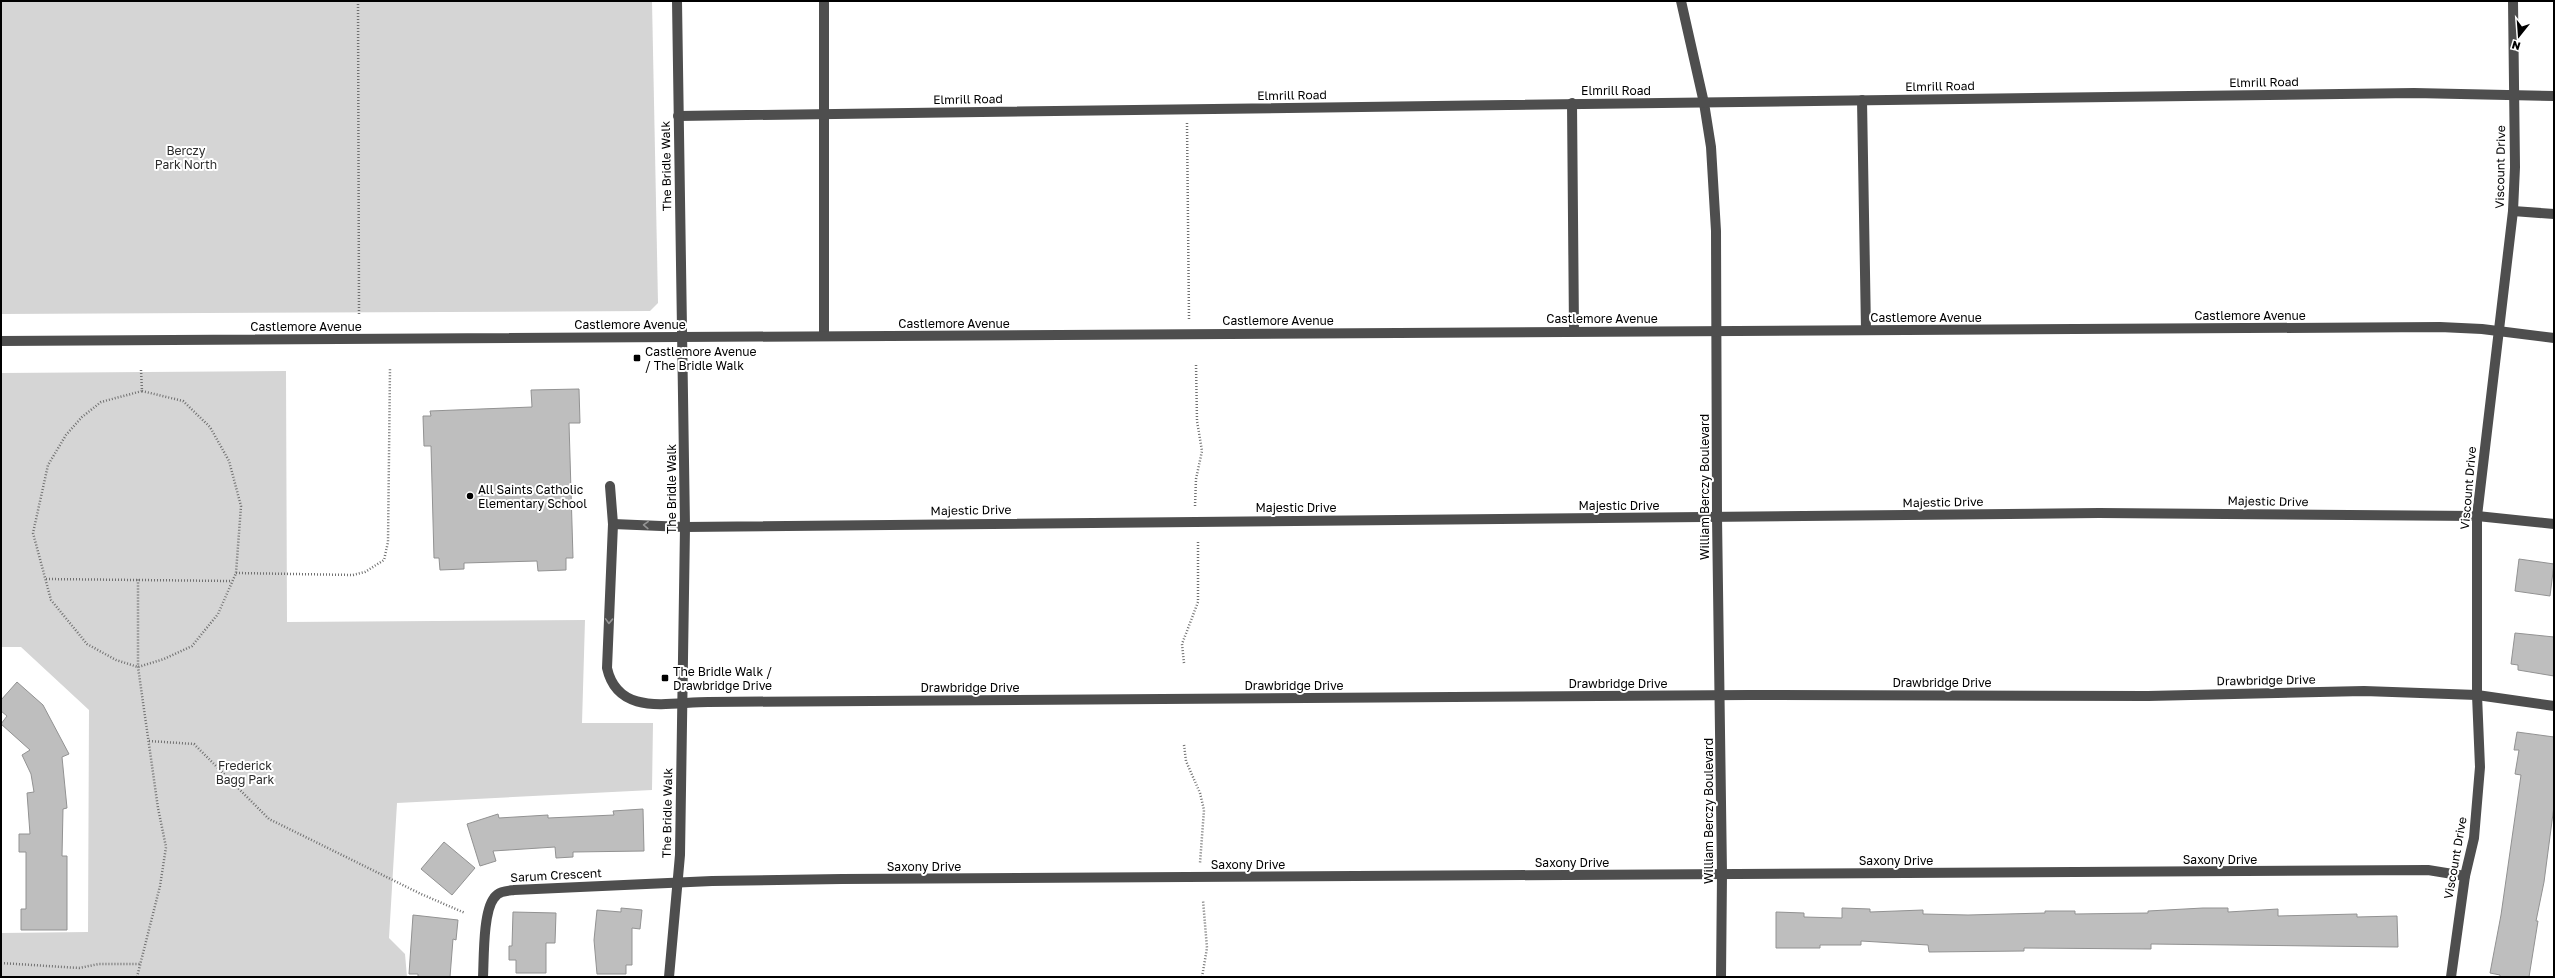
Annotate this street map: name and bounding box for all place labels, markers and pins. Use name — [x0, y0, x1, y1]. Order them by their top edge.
place label: Castlemore Avenue / The Bridle Walk — [645, 344, 757, 373]
marker: Castlemore Avenue / The Bridle Walk — [632, 353, 642, 363]
place label: All Saints Catholic Elementary School — [478, 482, 587, 511]
marker: All Saints Catholic Elementary School — [465, 491, 475, 501]
place label: The Bridle Walk / Drawbridge Drive — [673, 664, 772, 693]
marker: The Bridle Walk / Drawbridge Drive — [660, 673, 670, 683]

